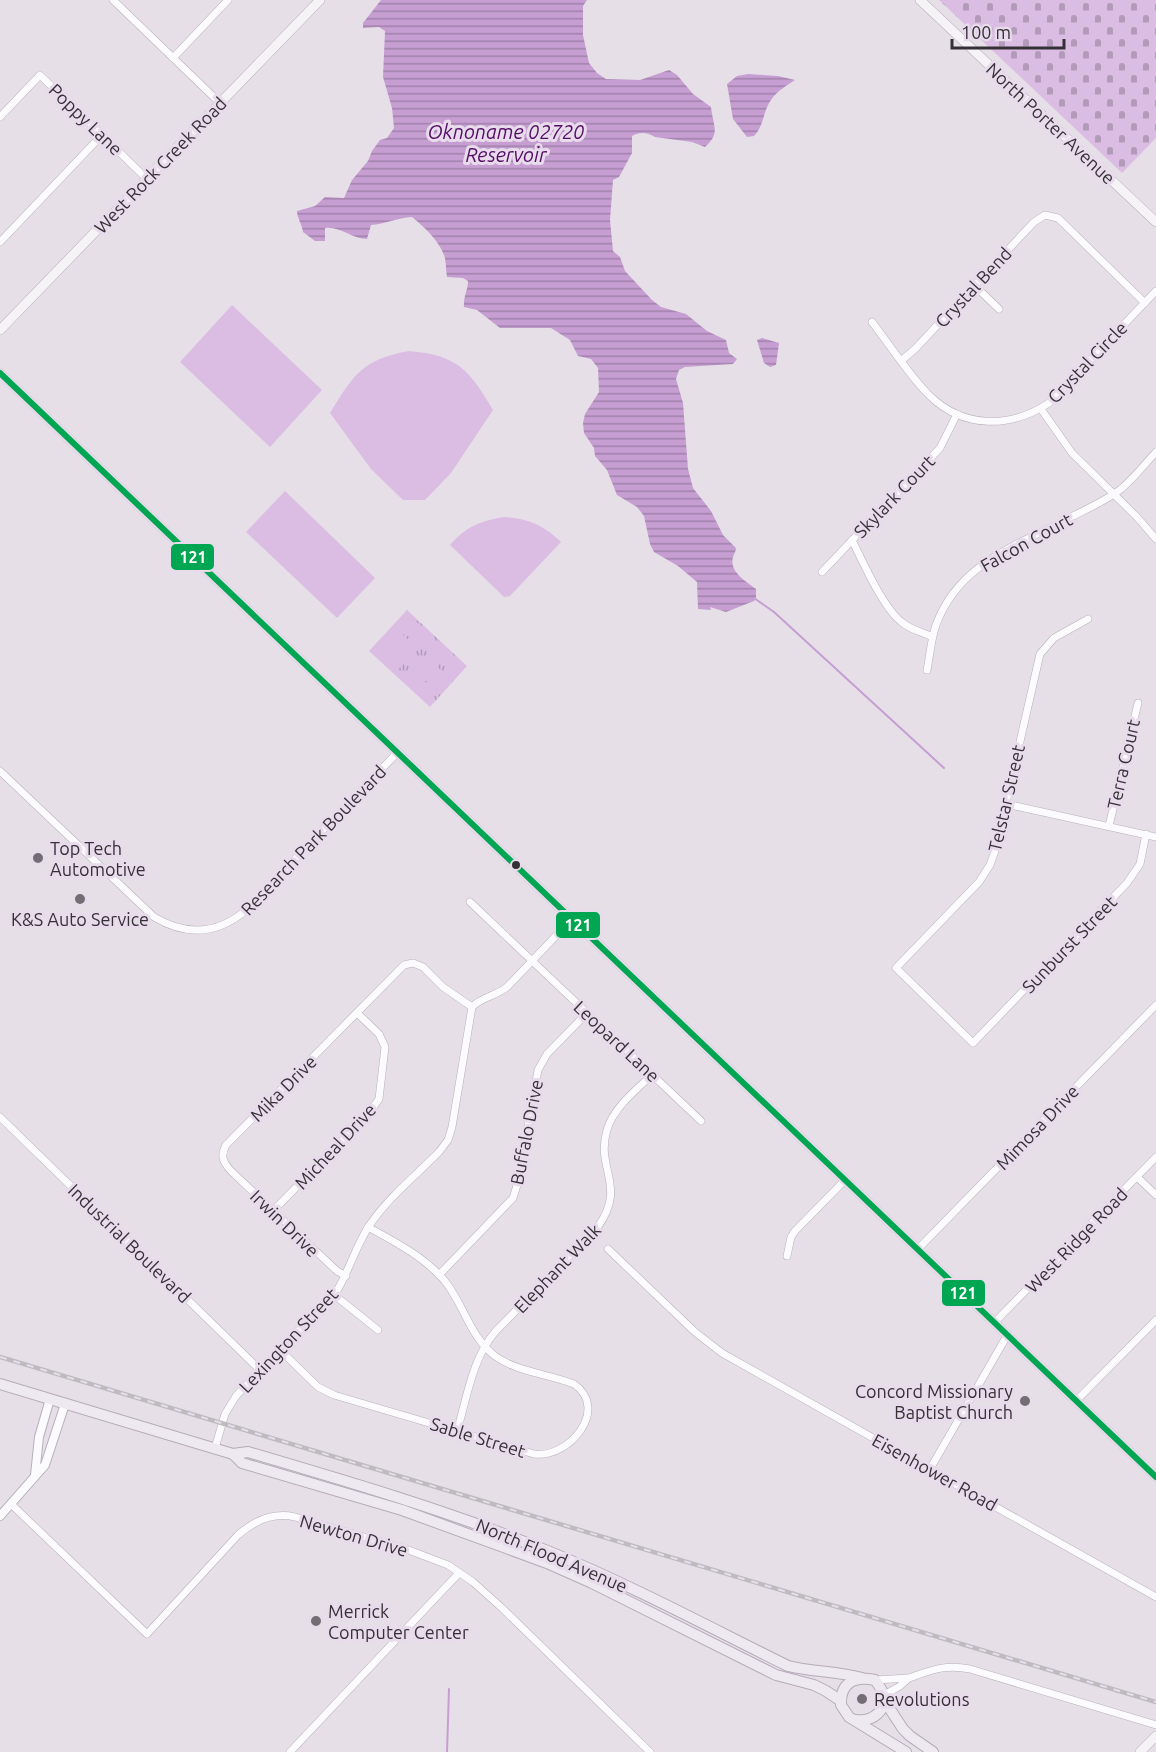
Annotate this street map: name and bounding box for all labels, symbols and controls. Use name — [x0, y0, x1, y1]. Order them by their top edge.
scale bar — [952, 12, 1064, 50]
text: 100 m — [961, 22, 1011, 42]
street label: North Porter Avenue — [983, 58, 1119, 188]
street label: Poppy Lane — [45, 79, 127, 159]
street label: West Rock Creek Road — [90, 93, 230, 237]
water label: Oknoname 02720 Reservoir — [427, 120, 585, 166]
street label: Crystal Bend — [931, 243, 1015, 331]
street label: Crystal Circle — [1043, 317, 1131, 407]
street label: Skylark Court — [850, 451, 938, 541]
street label: Falcon Court — [977, 509, 1075, 575]
line badge: 121 — [170, 543, 215, 571]
text: 121 — [179, 548, 207, 566]
street label: Terra Court — [1103, 717, 1143, 811]
street label: Telstar Street — [984, 743, 1028, 853]
street label: Research Park Boulevard — [236, 761, 390, 919]
place label: Top Tech Automotive — [50, 838, 146, 879]
marker: Top Tech Automotive — [31, 851, 45, 865]
unlabelled marker — [510, 859, 522, 871]
street label: Sunburst Street — [1018, 891, 1120, 997]
marker: K&S Auto Service — [73, 892, 87, 906]
place label: K&S Auto Service — [11, 909, 149, 929]
line badge: 121 — [555, 911, 601, 939]
text: 121 — [564, 916, 592, 934]
street label: Leopard Lane — [570, 996, 664, 1086]
street label: Mika Drive — [246, 1051, 320, 1125]
street label: Buffalo Drive — [506, 1078, 546, 1186]
street label: Mimosa Drive — [992, 1081, 1082, 1173]
street label: Micheal Drive — [290, 1099, 380, 1193]
street label: Industrial Boulevard — [65, 1180, 195, 1306]
street label: West Ridge Road — [1021, 1184, 1131, 1296]
street label: Irwin Drive — [247, 1186, 323, 1260]
street label: Elephant Walk — [510, 1219, 604, 1317]
line badge: 121 — [941, 1279, 986, 1307]
street label: Lexington Street — [235, 1284, 341, 1396]
text: 121 — [949, 1284, 977, 1302]
place label: Concord Missionary Baptist Church — [855, 1381, 1013, 1422]
marker: Concord Missionary Baptist Church — [1018, 1394, 1032, 1408]
street label: Sable Street — [428, 1413, 528, 1461]
street label: Eisenhower Road — [869, 1429, 1001, 1515]
street label: Newton Drive — [298, 1510, 410, 1560]
street label: North Flood Avenue — [473, 1514, 631, 1596]
place label: Merrick Computer Center — [328, 1601, 469, 1642]
marker: Merrick Computer Center — [309, 1614, 323, 1628]
place label: Revolutions — [874, 1689, 970, 1709]
marker: Revolutions — [855, 1692, 869, 1706]

